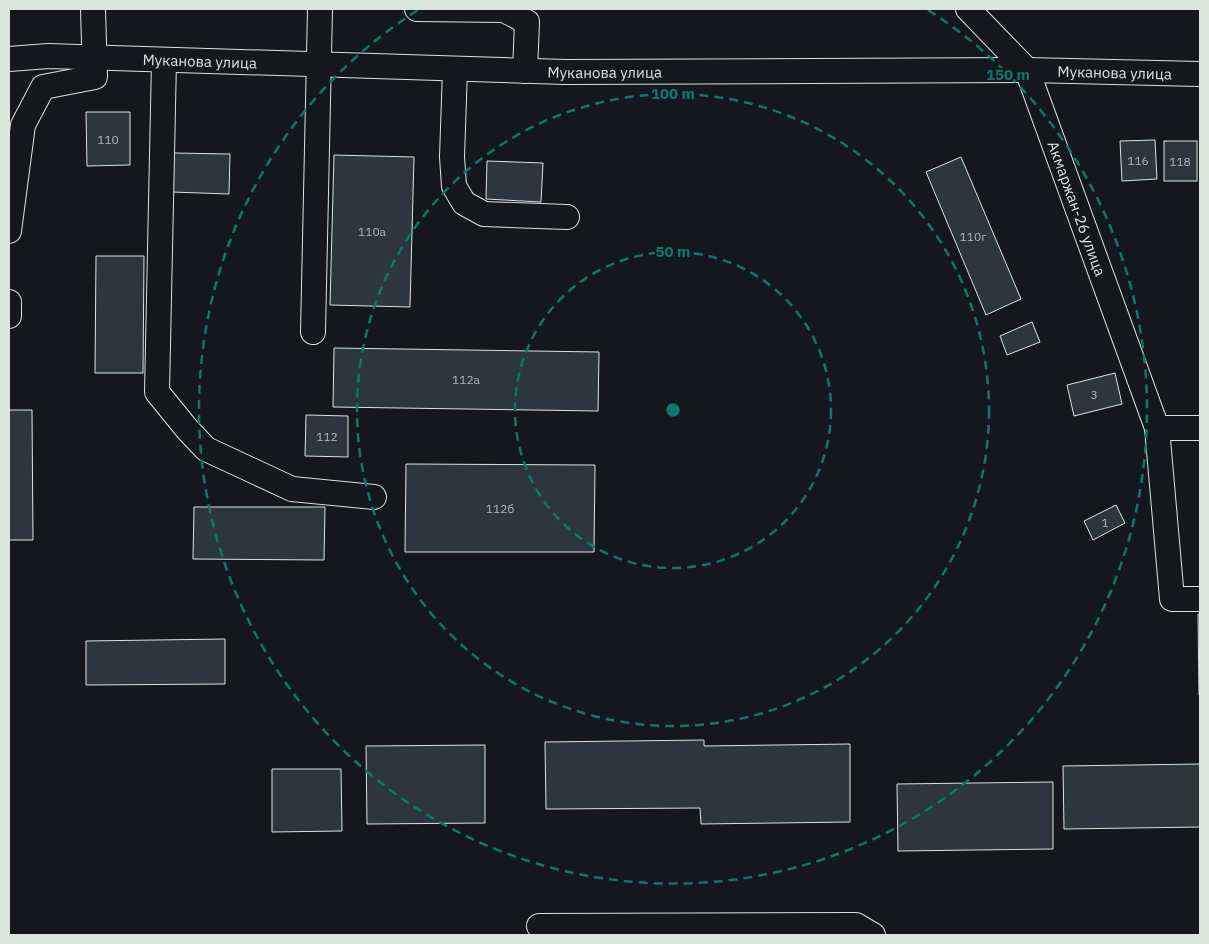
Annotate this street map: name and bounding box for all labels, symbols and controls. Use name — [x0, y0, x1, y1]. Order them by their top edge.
street label: Муканова улица — [142, 49, 257, 72]
street label: Муканова улица — [1057, 61, 1172, 83]
street label: Муканова улица — [547, 62, 662, 82]
text: 150 m — [986, 65, 1030, 84]
text: 100 m — [651, 84, 695, 103]
house number: 110 — [97, 132, 119, 147]
street label: Акмаржан-26 улица — [1044, 138, 1110, 278]
house number: 116 — [1127, 153, 1149, 168]
house number: 118 — [1169, 154, 1191, 169]
house number: 110а — [358, 224, 387, 239]
house number: 110г — [960, 229, 986, 244]
text: 50 m — [656, 242, 690, 261]
house number: 112а — [452, 372, 481, 387]
house number: 3 — [1090, 387, 1098, 402]
centre of rings — [664, 401, 682, 419]
house number: 112 — [316, 429, 338, 444]
house number: 112б — [486, 501, 514, 516]
house number: 1 — [1101, 515, 1109, 530]

